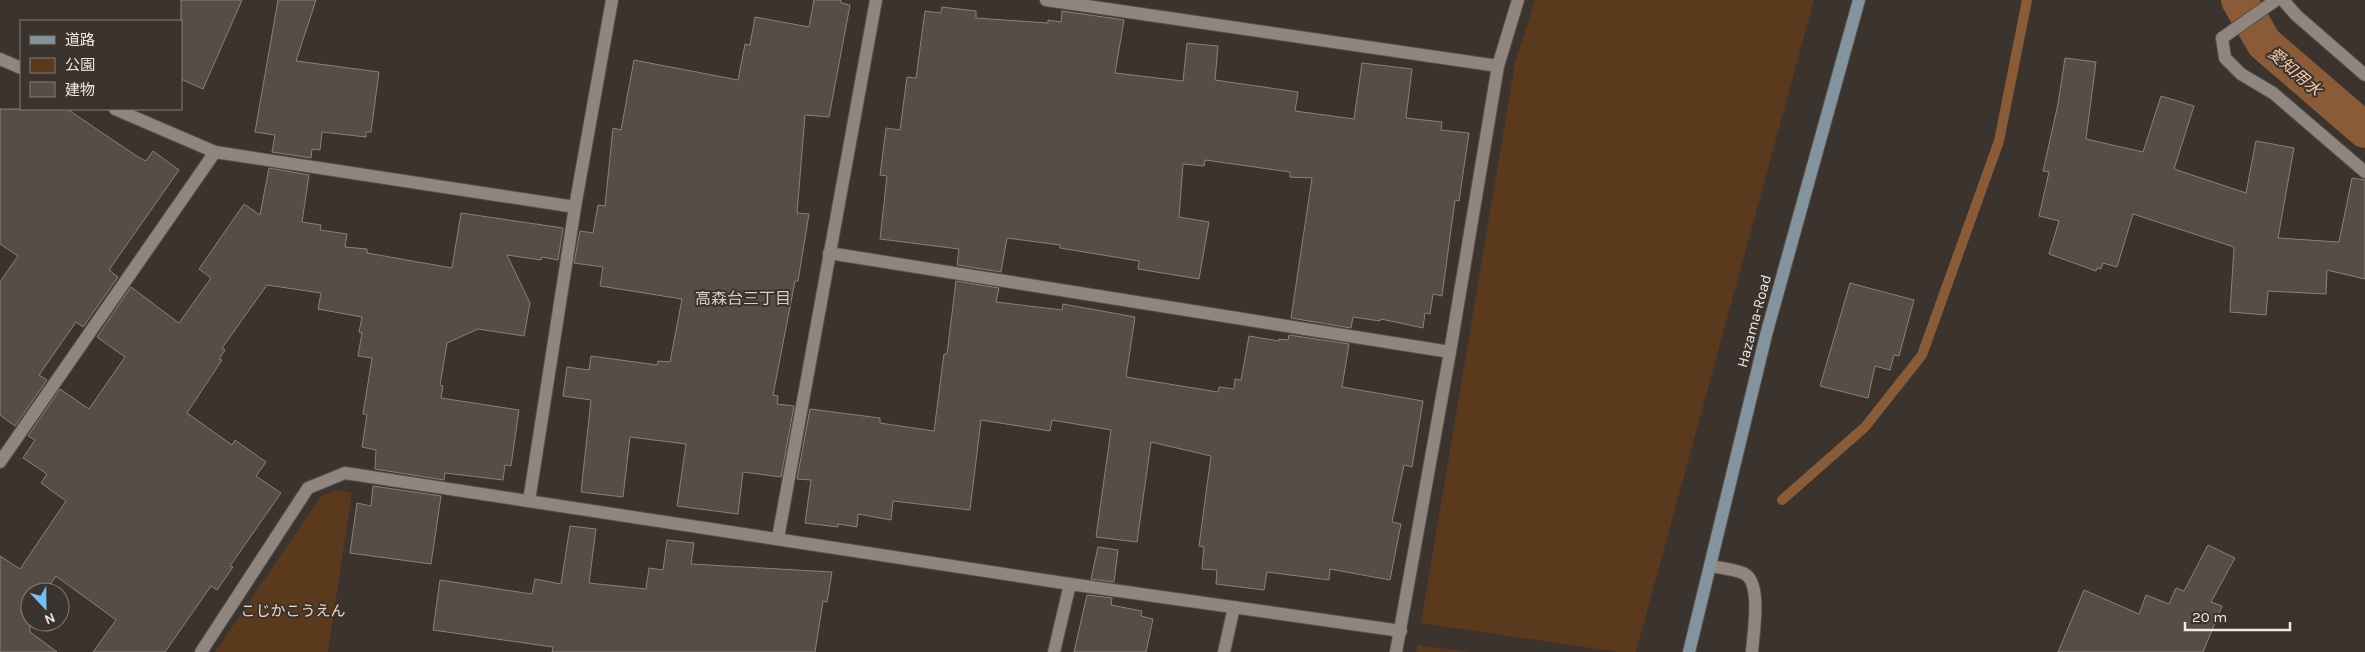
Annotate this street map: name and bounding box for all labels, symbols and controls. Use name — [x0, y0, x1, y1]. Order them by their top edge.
legend — [20, 20, 182, 110]
text: 道路 — [65, 31, 95, 49]
water label: 愛知用水 — [2264, 43, 2327, 101]
text: 公園 — [65, 56, 95, 74]
text: 建物 — [65, 81, 95, 99]
street label: Hazama-Road — [1733, 272, 1775, 370]
district label: 高森台三丁目 — [695, 289, 791, 308]
north arrow — [20, 582, 70, 632]
scale bar — [2185, 600, 2290, 632]
park label: こじかこうえん — [240, 602, 346, 620]
text: 20 m — [2192, 608, 2227, 626]
text: N — [42, 609, 58, 628]

